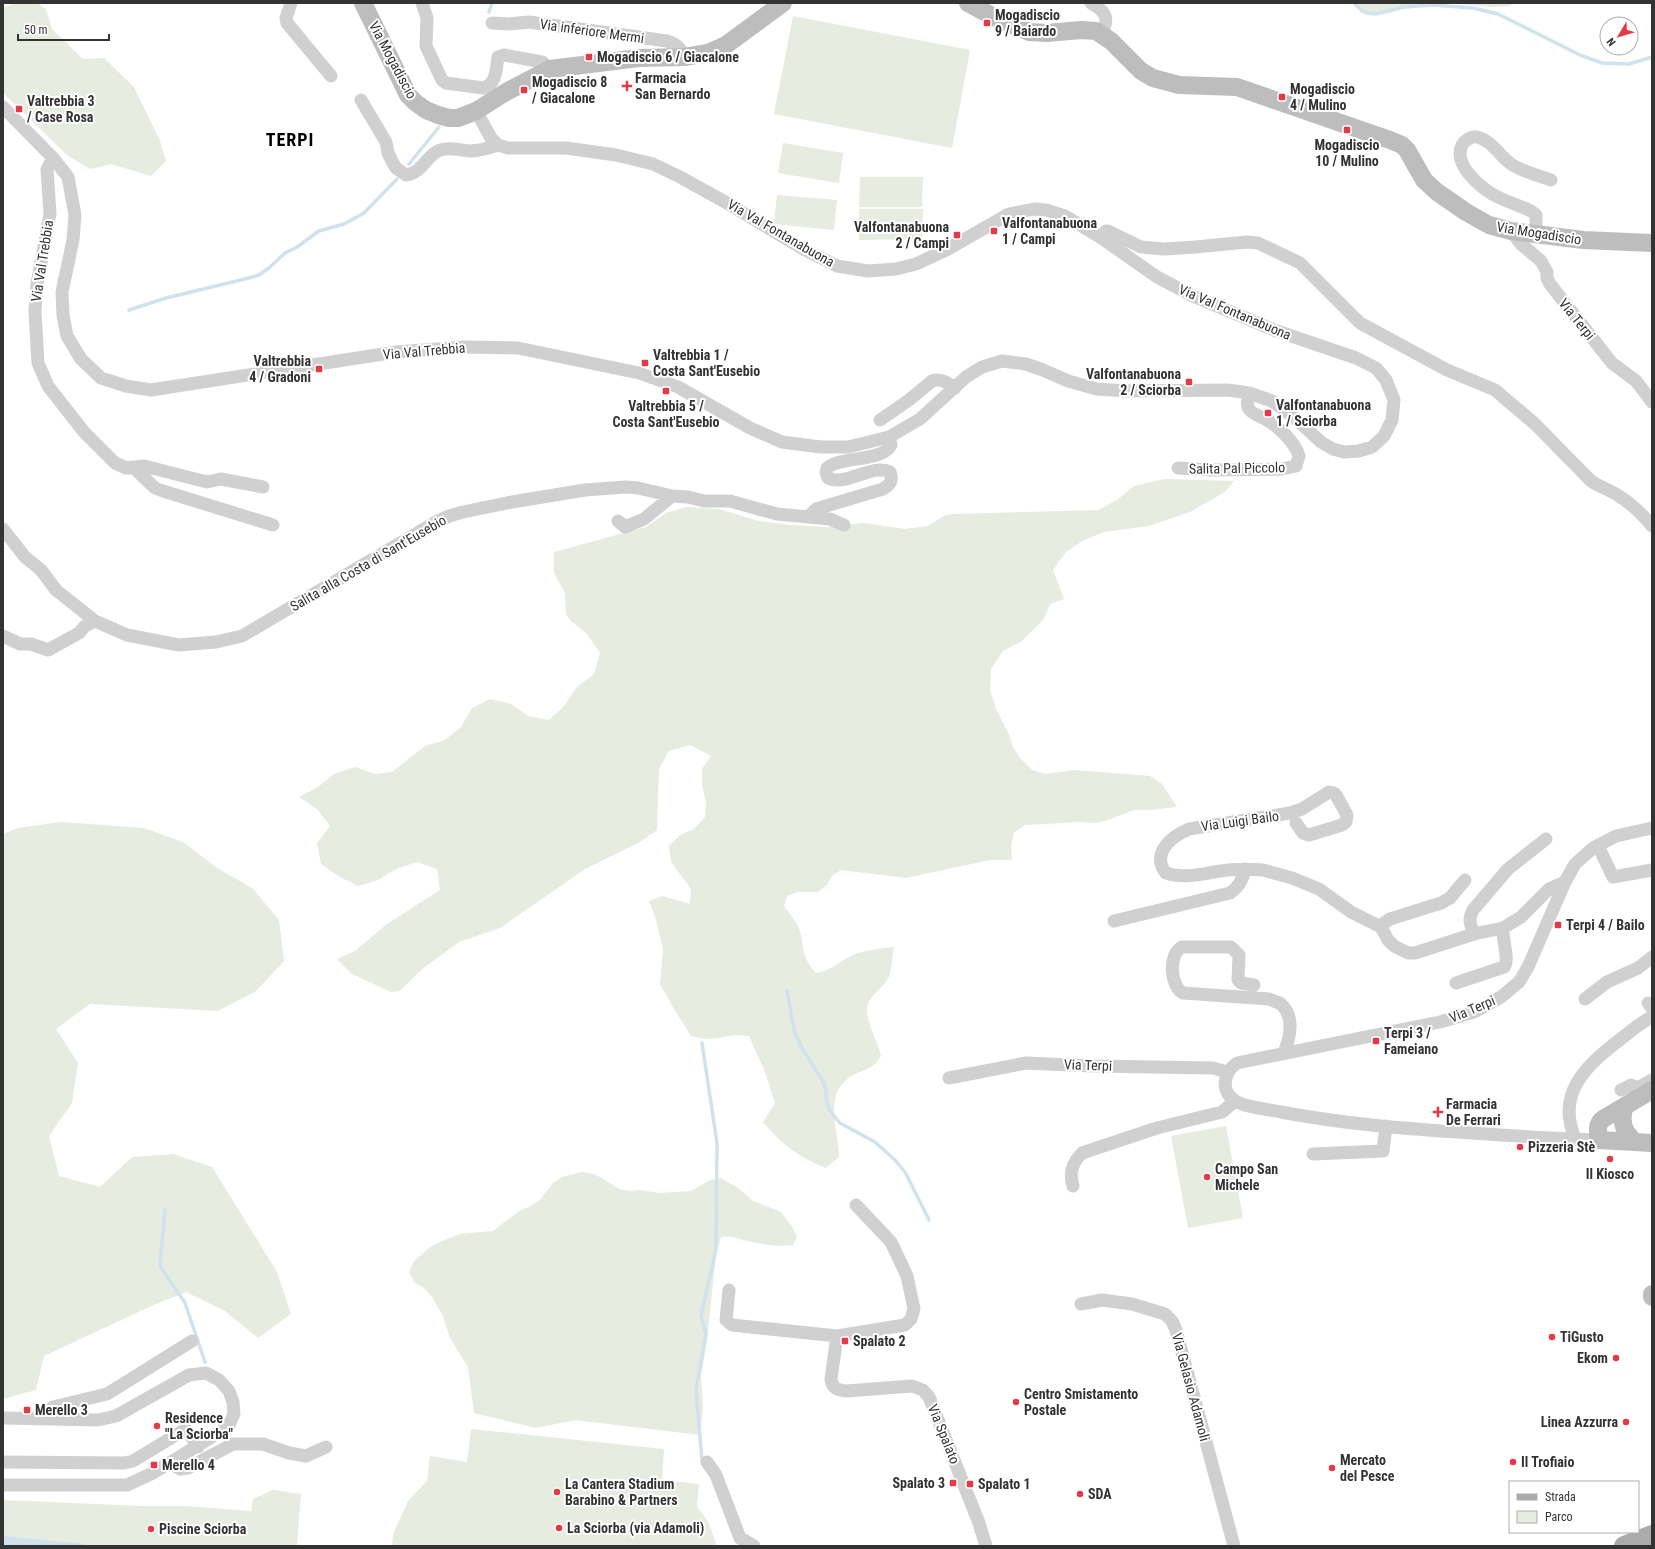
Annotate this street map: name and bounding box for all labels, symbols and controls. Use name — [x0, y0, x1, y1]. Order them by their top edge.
place label: Mogadiscio 9 / Baiardo — [995, 7, 1060, 39]
scale bar — [18, 16, 109, 42]
street label: Via inferiore Mermi — [539, 16, 645, 46]
north arrow — [1599, 16, 1639, 56]
marker: Mogadiscio 9 / Baiardo — [982, 18, 992, 28]
street label: Via Mogadiscio — [366, 19, 420, 101]
text: 50 m — [24, 23, 48, 37]
text: N — [1604, 35, 1619, 49]
place label: Mogadiscio 6 / Giacalone — [597, 49, 739, 65]
marker: Mogadiscio 6 / Giacalone — [584, 52, 594, 62]
place label: Farmacia San Bernardo — [635, 70, 710, 102]
place label: Mogadiscio 8 / Giacalone — [532, 74, 607, 106]
marker: Farmacia San Bernardo — [622, 81, 632, 91]
place label: Mogadiscio 4 / Mulino — [1290, 81, 1355, 113]
marker: Mogadiscio 8 / Giacalone — [519, 85, 529, 95]
marker: Mogadiscio 4 / Mulino — [1277, 92, 1287, 102]
place label: Valtrebbia 3 / Case Rosa — [27, 93, 95, 125]
marker: Valtrebbia 3 / Case Rosa — [14, 104, 24, 114]
marker: Mogadiscio 10 / Mulino — [1342, 125, 1352, 135]
district label: TERPI — [266, 129, 314, 150]
place label: Mogadiscio 10 / Mulino — [1315, 137, 1380, 169]
street label: Via Val Fontanabuona — [725, 196, 837, 270]
place label: Valfontanabuona 1 / Campi — [1002, 215, 1097, 247]
street label: Via Mogadiscio — [1496, 218, 1582, 248]
street label: Via Val Trebbia — [28, 219, 56, 303]
place label: Valfontanabuona 2 / Campi — [854, 219, 949, 251]
marker: Valfontanabuona 1 / Campi — [989, 226, 999, 236]
marker: Valfontanabuona 2 / Campi — [952, 230, 962, 240]
street label: Via Val Fontanabuona — [1176, 281, 1294, 343]
street label: Via Terpi — [1556, 295, 1598, 343]
street label: Via Val Trebbia — [382, 339, 466, 363]
place label: Valtrebbia 1 / Costa Sant'Eusebio — [653, 347, 760, 379]
place label: Valtrebbia 4 / Gradoni — [249, 353, 311, 385]
marker: Valtrebbia 1 / Costa Sant'Eusebio — [640, 358, 650, 368]
marker: Valtrebbia 4 / Gradoni — [314, 364, 324, 374]
place label: Valfontanabuona 2 / Sciorba — [1086, 366, 1181, 398]
marker: Valfontanabuona 2 / Sciorba — [1184, 377, 1194, 387]
marker: Valtrebbia 5 / Costa Sant'Eusebio — [661, 386, 671, 396]
place label: Valfontanabuona 1 / Sciorba — [1276, 397, 1371, 429]
place label: Valtrebbia 5 / Costa Sant'Eusebio — [612, 398, 720, 430]
marker: Valfontanabuona 1 / Sciorba — [1263, 408, 1273, 418]
street label: Salita Pal Piccolo — [1189, 459, 1285, 477]
street label: Salita alla Costa di Sant'Eusebio — [287, 512, 449, 614]
street label: Via Luigi Bailo — [1200, 808, 1280, 834]
place label: Terpi 4 / Bailo — [1566, 917, 1645, 933]
marker: Terpi 4 / Bailo — [1553, 920, 1563, 930]
street label: Via Terpi — [1447, 992, 1497, 1026]
place label: Terpi 3 / Fameiano — [1384, 1025, 1438, 1057]
marker: Terpi 3 / Fameiano — [1371, 1036, 1381, 1046]
street label: Via Terpi — [1064, 1056, 1112, 1074]
place label: Farmacia De Ferrari — [1446, 1096, 1501, 1128]
marker: Farmacia De Ferrari — [1433, 1107, 1443, 1117]
place label: Pizzeria Stè — [1528, 1139, 1596, 1155]
marker: Pizzeria Stè — [1515, 1142, 1525, 1152]
marker: Il Kiosco — [1605, 1154, 1615, 1164]
place label: Campo San Michele — [1215, 1161, 1278, 1193]
place label: Il Kiosco — [1586, 1166, 1634, 1182]
marker: Campo San Michele — [1202, 1172, 1212, 1182]
place label: TiGusto — [1560, 1329, 1604, 1345]
street label: Via Gelasio Adamoli — [1169, 1331, 1213, 1443]
marker: TiGusto — [1547, 1332, 1557, 1342]
place label: Spalato 2 — [853, 1333, 906, 1349]
marker: Spalato 2 — [840, 1336, 850, 1346]
place label: Ekom — [1577, 1350, 1608, 1366]
marker: Ekom — [1611, 1353, 1621, 1363]
place label: Centro Smistamento Postale — [1024, 1386, 1138, 1418]
marker: Centro Smistamento Postale — [1011, 1397, 1021, 1407]
place label: Merello 3 — [35, 1402, 88, 1418]
street label: Via Spalato — [925, 1402, 963, 1466]
marker: Merello 3 — [22, 1405, 32, 1415]
place label: Residence "La Sciorba" — [165, 1410, 234, 1442]
place label: Linea Azzurra — [1541, 1414, 1618, 1430]
marker: Linea Azzurra — [1621, 1417, 1631, 1427]
marker: Residence "La Sciorba" — [152, 1421, 162, 1431]
place label: Mercato del Pesce — [1340, 1452, 1395, 1484]
place label: Il Trofiaio — [1521, 1454, 1574, 1470]
place label: Merello 4 — [162, 1457, 215, 1473]
marker: Il Trofiaio — [1508, 1457, 1518, 1467]
marker: Merello 4 — [149, 1460, 159, 1470]
marker: Mercato del Pesce — [1327, 1463, 1337, 1473]
place label: Spalato 3 — [892, 1475, 945, 1491]
place label: La Cantera Stadium Barabino & Partners — [565, 1476, 678, 1508]
place label: Spalato 1 — [978, 1476, 1031, 1492]
marker: Spalato 3 — [948, 1478, 958, 1488]
marker: Spalato 1 — [965, 1479, 975, 1489]
legend — [1509, 1481, 1639, 1533]
place label: SDA — [1088, 1486, 1112, 1502]
marker: La Cantera Stadium Barabino & Partners — [552, 1487, 562, 1497]
marker: SDA — [1075, 1489, 1085, 1499]
text: Strada — [1545, 1490, 1576, 1504]
text: Parco — [1545, 1510, 1572, 1524]
place label: La Sciorba (via Adamoli) — [567, 1520, 704, 1537]
place label: Piscine Sciorba — [159, 1521, 247, 1537]
marker: La Sciorba (via Adamoli) — [554, 1523, 564, 1533]
marker: Piscine Sciorba — [146, 1524, 156, 1534]

